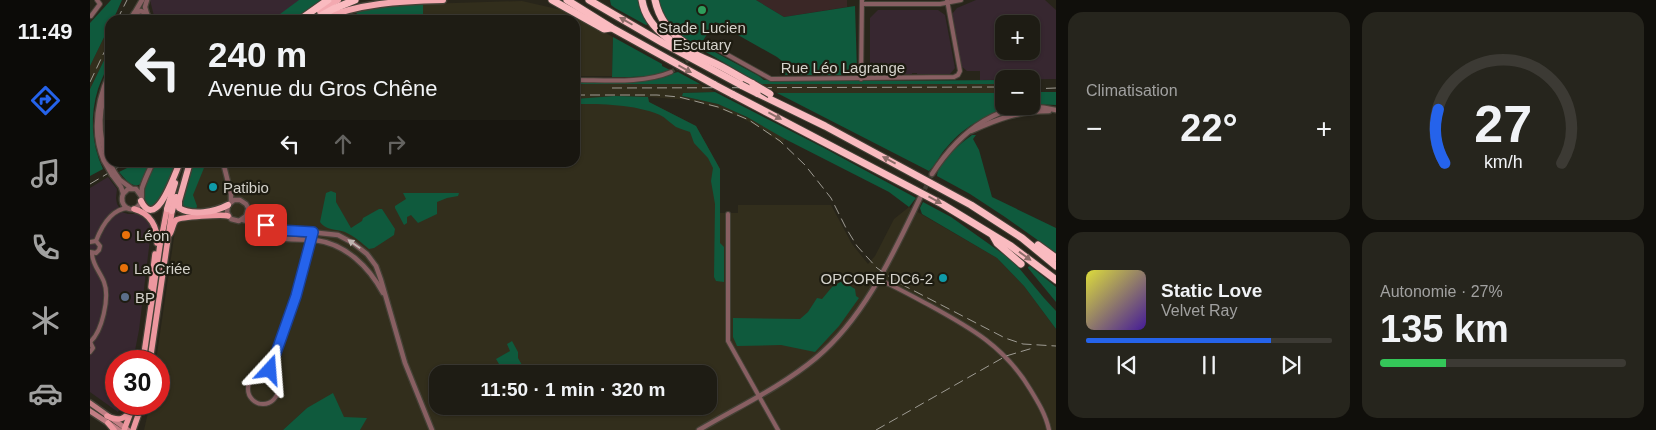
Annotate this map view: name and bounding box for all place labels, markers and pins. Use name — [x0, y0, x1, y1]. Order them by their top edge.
marker: Stade Lucien Escutary — [696, 4, 708, 16]
place label: Stade Lucien Escutary — [658, 19, 746, 53]
place label: Patibio — [223, 179, 269, 196]
marker: Patibio — [207, 181, 219, 193]
pin — [245, 204, 287, 246]
place label: Léon — [136, 227, 169, 244]
marker: Léon — [120, 229, 132, 241]
place label: La Criée — [134, 260, 191, 277]
marker: La Criée — [118, 262, 130, 274]
place label: OPCORE DC6-2 — [820, 270, 933, 287]
marker: OPCORE DC6-2 — [937, 272, 949, 284]
place label: BP — [135, 289, 155, 306]
marker: BP — [119, 291, 131, 303]

